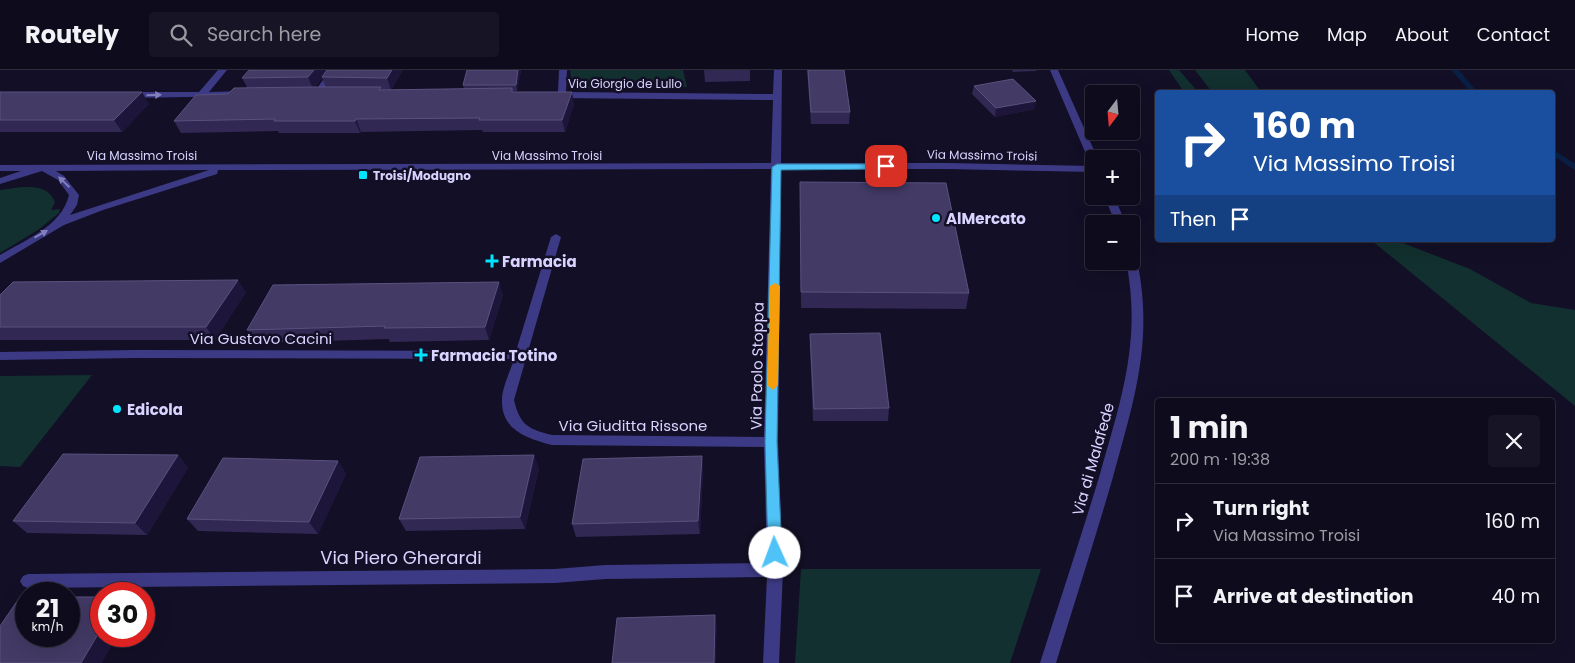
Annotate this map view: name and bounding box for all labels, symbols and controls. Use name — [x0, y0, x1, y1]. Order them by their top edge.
search box — [149, 12, 499, 57]
text: Routely — [25, 18, 119, 51]
icon: search — [167, 21, 195, 49]
text: Search here — [207, 21, 321, 48]
text: Home — [1245, 22, 1299, 47]
text: Map — [1327, 22, 1367, 47]
text: About — [1395, 22, 1449, 47]
text: Contact — [1477, 22, 1550, 47]
street label: Via Giorgio de Lullo — [568, 75, 682, 92]
north arrow — [1085, 85, 1140, 140]
map controls — [1085, 85, 1140, 270]
one-way arrow — [146, 91, 162, 99]
text: 160 m — [1253, 101, 1356, 150]
icon: right — [1170, 110, 1235, 175]
pin — [865, 145, 907, 187]
street label: Via Massimo Troisi — [927, 146, 1037, 164]
street label: Via Massimo Troisi — [87, 147, 197, 164]
street label: Via Massimo Troisi — [492, 147, 602, 164]
text: Via Massimo Troisi — [1253, 148, 1455, 179]
button: + — [1085, 150, 1140, 205]
icon: arrive — [872, 152, 900, 180]
place label: Troisi/Modugno — [373, 167, 471, 184]
marker: Troisi/Modugno — [357, 169, 369, 181]
one-way arrow — [58, 176, 70, 188]
icon: arrive — [1226, 205, 1254, 233]
text: Then — [1170, 206, 1216, 233]
place label: AlMercato — [946, 208, 1026, 229]
marker: AlMercato — [930, 212, 942, 224]
button: − — [1085, 215, 1140, 270]
one-way arrow — [34, 230, 48, 238]
place label: Farmacia — [502, 251, 577, 272]
marker: Farmacia — [486, 255, 498, 267]
street label: Via Paolo Stoppa — [745, 302, 769, 430]
street label: Via Gustavo Cacini — [190, 328, 332, 349]
place label: Farmacia Totino — [431, 345, 558, 366]
marker: Farmacia Totino — [415, 349, 427, 361]
place label: Edicola — [127, 399, 183, 420]
street label: Via di Malafede — [1067, 400, 1119, 518]
marker: Edicola — [111, 403, 123, 415]
text: 1 min — [1170, 406, 1248, 449]
street label: Via Giuditta Rissone — [559, 415, 707, 436]
button: close — [1488, 415, 1540, 467]
text: 200 m · 19:38 — [1170, 448, 1270, 471]
text: Turn right — [1213, 495, 1309, 522]
icon: right — [1170, 507, 1198, 535]
text: 160 m — [1485, 508, 1540, 535]
text: Via Massimo Troisi — [1213, 524, 1360, 547]
position arrow — [748, 526, 800, 578]
street label: Via Piero Gherardi — [320, 545, 482, 570]
speed limit sign: 30 — [90, 582, 155, 647]
icon: arrive — [1170, 582, 1198, 610]
text: Arrive at destination — [1213, 583, 1414, 610]
text: 40 m — [1491, 583, 1540, 610]
text: 21 — [36, 591, 59, 626]
text: km/h — [32, 618, 63, 635]

